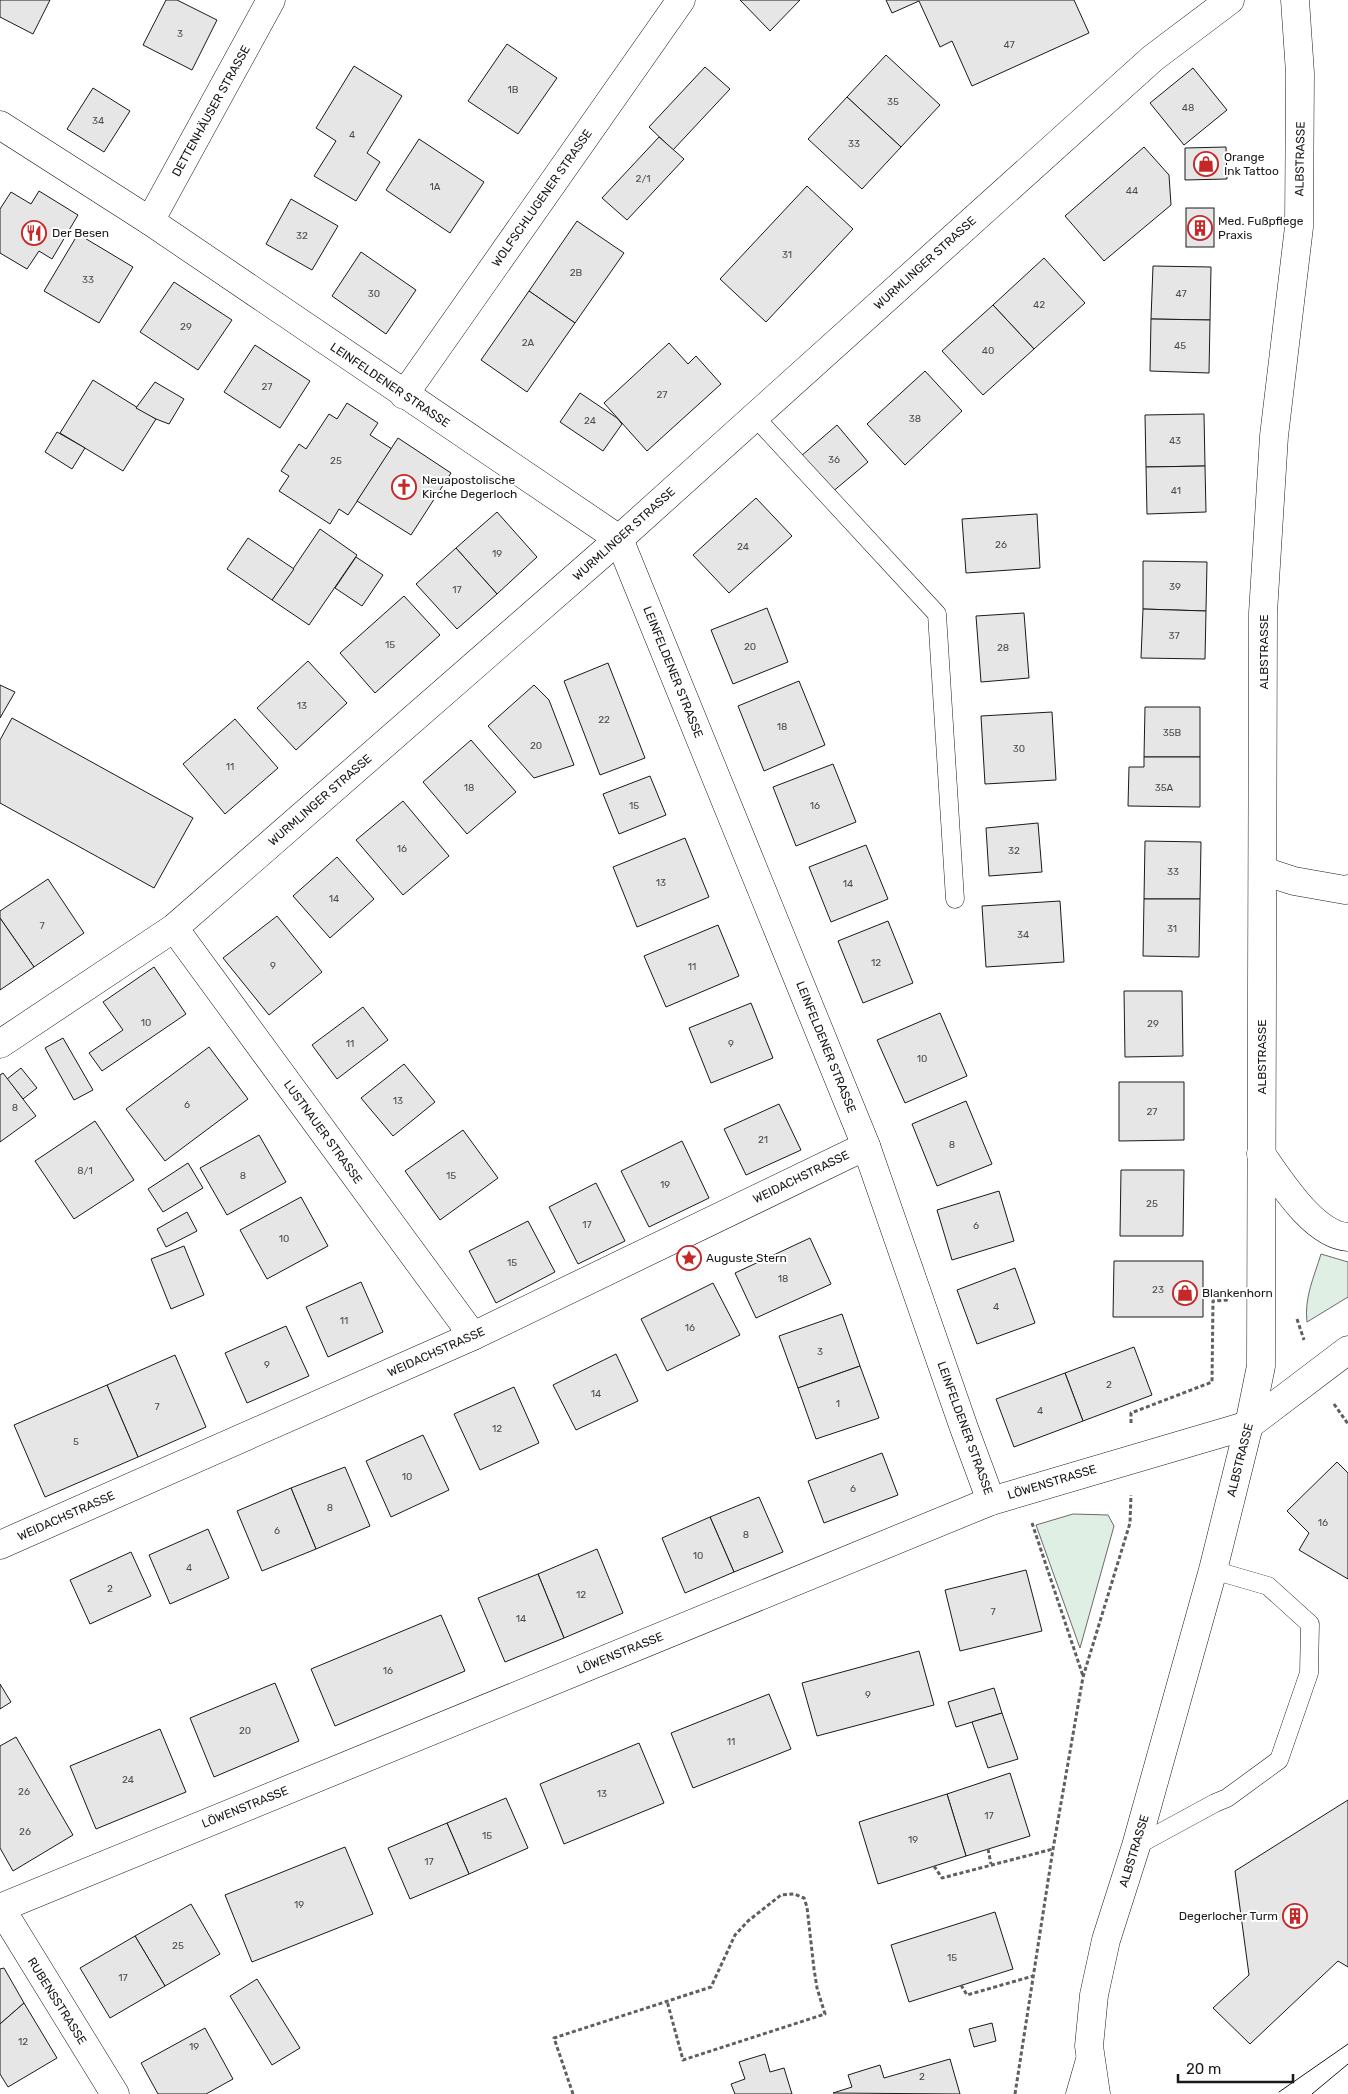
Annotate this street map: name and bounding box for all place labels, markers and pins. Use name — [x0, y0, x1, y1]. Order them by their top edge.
place label: Orange Ink Tattoo — [1224, 150, 1279, 178]
shop icon: Orange Ink Tattoo — [1193, 151, 1219, 177]
place label: Med. Fußpflege Praxis — [1218, 214, 1304, 242]
building icon: Med. Fußpflege Praxis — [1187, 215, 1213, 241]
restaurant icon: Der Besen — [21, 220, 47, 246]
place label: Der Besen — [52, 226, 109, 240]
place label: Neuapostolische Kirche Degerloch — [422, 473, 517, 501]
church icon: Neuapostolische Kirche Degerloch — [391, 474, 417, 500]
place icon: Auguste Stern — [676, 1245, 702, 1271]
place label: Auguste Stern — [706, 1251, 787, 1265]
shop icon: Blankenhorn — [1172, 1280, 1198, 1306]
place label: Blankenhorn — [1202, 1286, 1273, 1300]
building icon: Degerlocher Turm — [1282, 1903, 1308, 1929]
place label: Degerlocher Turm — [1179, 1909, 1278, 1923]

